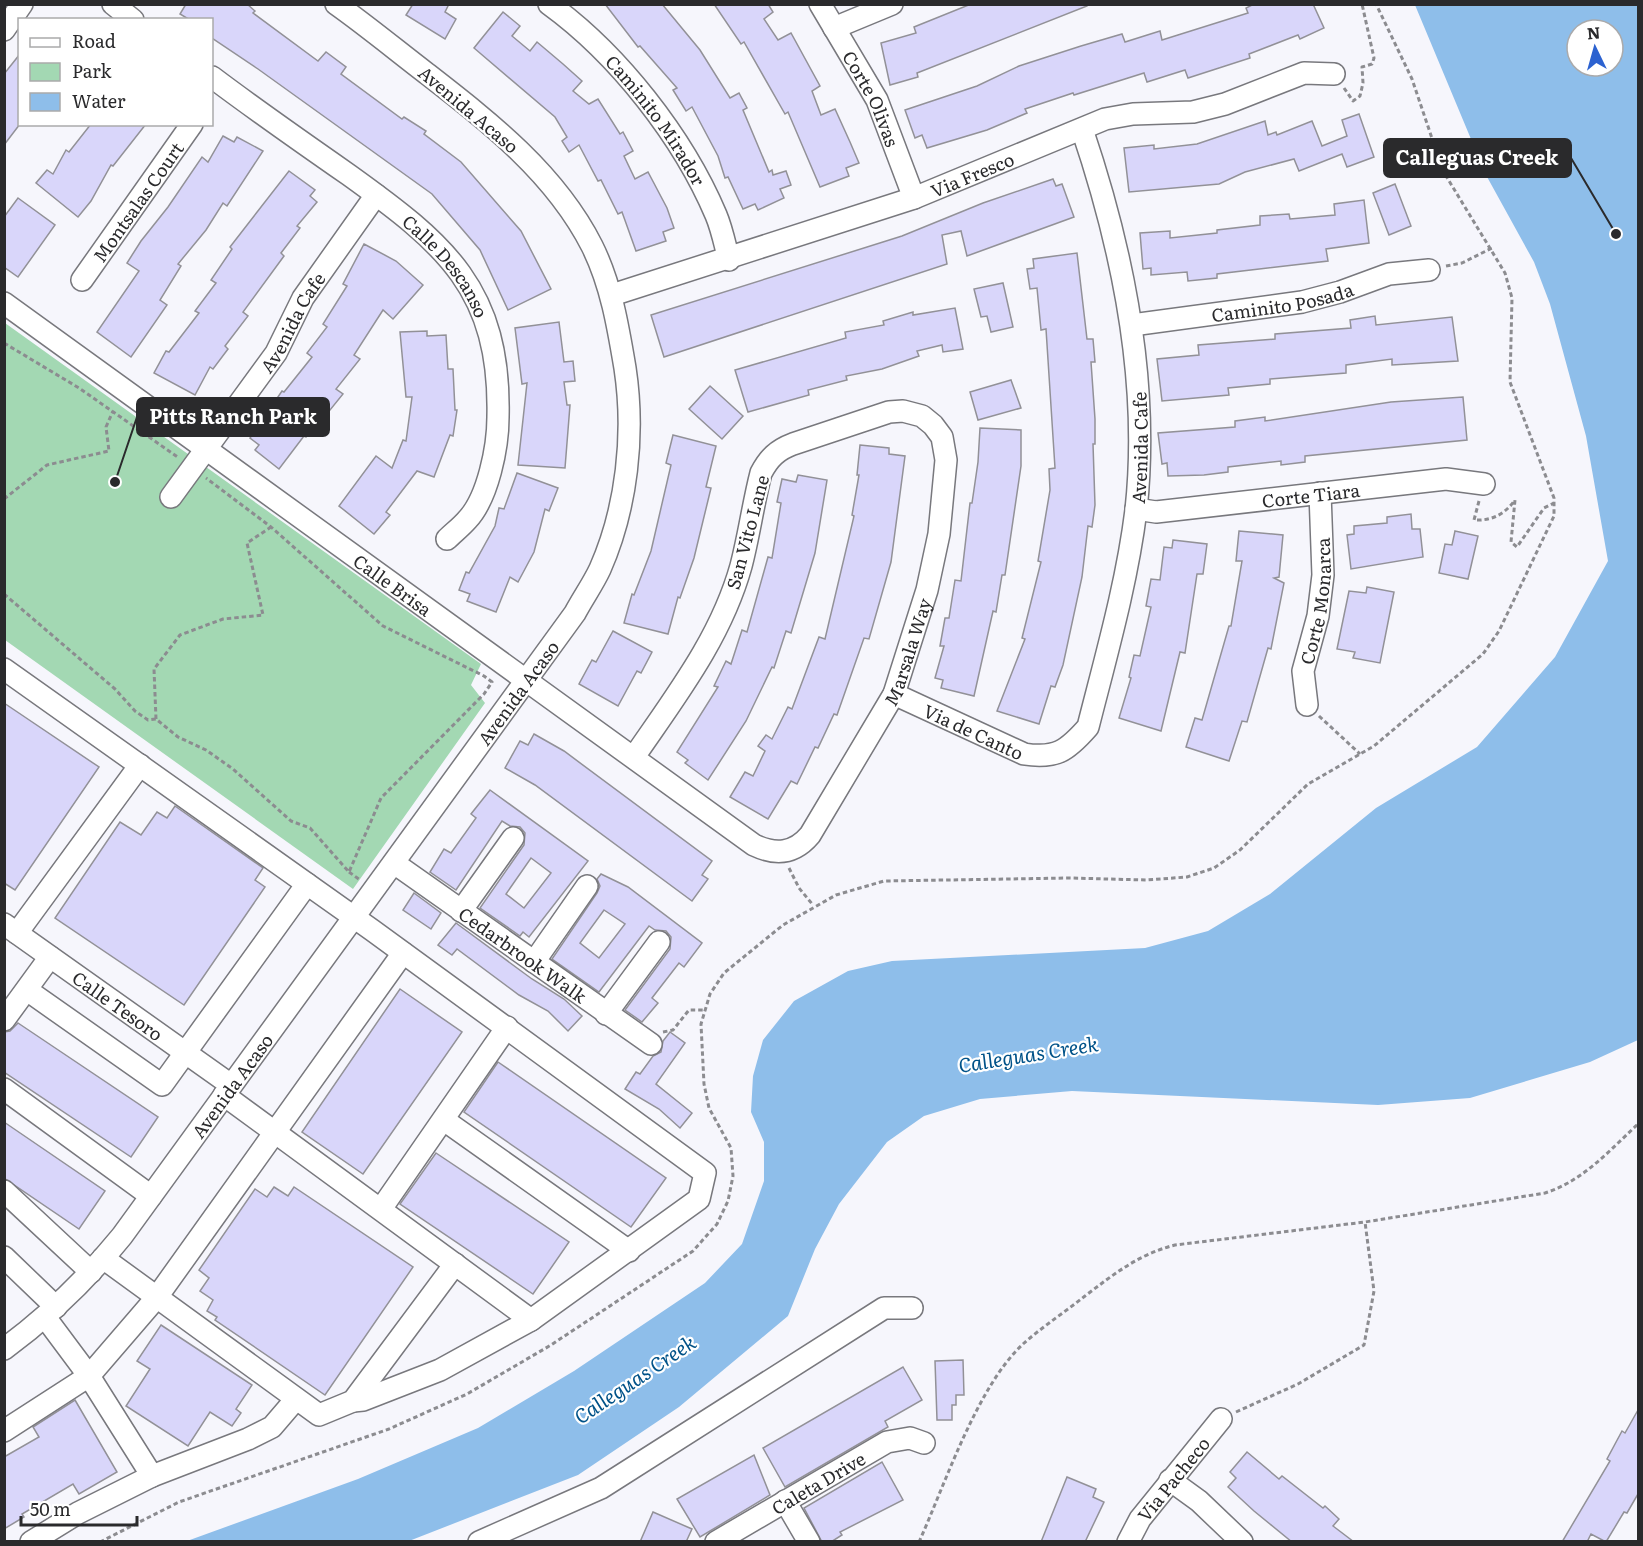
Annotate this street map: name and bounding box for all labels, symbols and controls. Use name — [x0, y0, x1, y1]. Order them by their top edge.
legend — [18, 18, 213, 126]
north arrow — [1565, 18, 1625, 78]
text: N — [1586, 20, 1601, 45]
text: Road — [72, 27, 116, 54]
street label: Corte Olivas — [837, 45, 907, 150]
street label: Caminito Mirador — [600, 48, 713, 190]
text: Park — [72, 57, 113, 84]
street label: Avenida Acaso — [413, 59, 525, 159]
text: Water — [72, 87, 126, 114]
street label: Montsalas Court — [85, 135, 190, 267]
callout: Calleguas Creek — [1384, 139, 1571, 177]
text: Calleguas Creek — [1395, 141, 1559, 171]
street label: Via Fresco — [926, 145, 1018, 203]
street label: Calle Descanso — [397, 207, 496, 321]
street label: Avenida Cafe — [253, 266, 331, 378]
street label: Caminito Posada — [1210, 275, 1357, 328]
street label: Avenida Cafe — [1123, 391, 1153, 505]
callout: Pitts Ranch Park — [137, 398, 329, 436]
text: Pitts Ranch Park — [149, 400, 317, 430]
street label: San Vito Lane — [719, 472, 775, 592]
street label: Corte Tiara — [1260, 475, 1362, 513]
street label: Corte Monarca — [1292, 537, 1337, 667]
street label: Calle Brisa — [348, 546, 438, 622]
street label: Marsala Way — [877, 594, 937, 711]
street label: Avenida Acaso — [470, 634, 565, 750]
street label: Via de Canto — [920, 696, 1028, 766]
street label: Cedarbrook Walk — [454, 899, 594, 1009]
street label: Calle Tesoro — [67, 963, 169, 1047]
street label: Avenida Acaso — [184, 1027, 279, 1143]
water label: Calleguas Creek — [956, 1027, 1100, 1079]
water label: Calleguas Creek — [567, 1326, 701, 1430]
street label: Via Pacheco — [1130, 1430, 1215, 1527]
street label: Caleta Drive — [766, 1444, 870, 1521]
scale bar — [21, 1489, 136, 1527]
text: 50 m — [30, 1495, 71, 1522]

